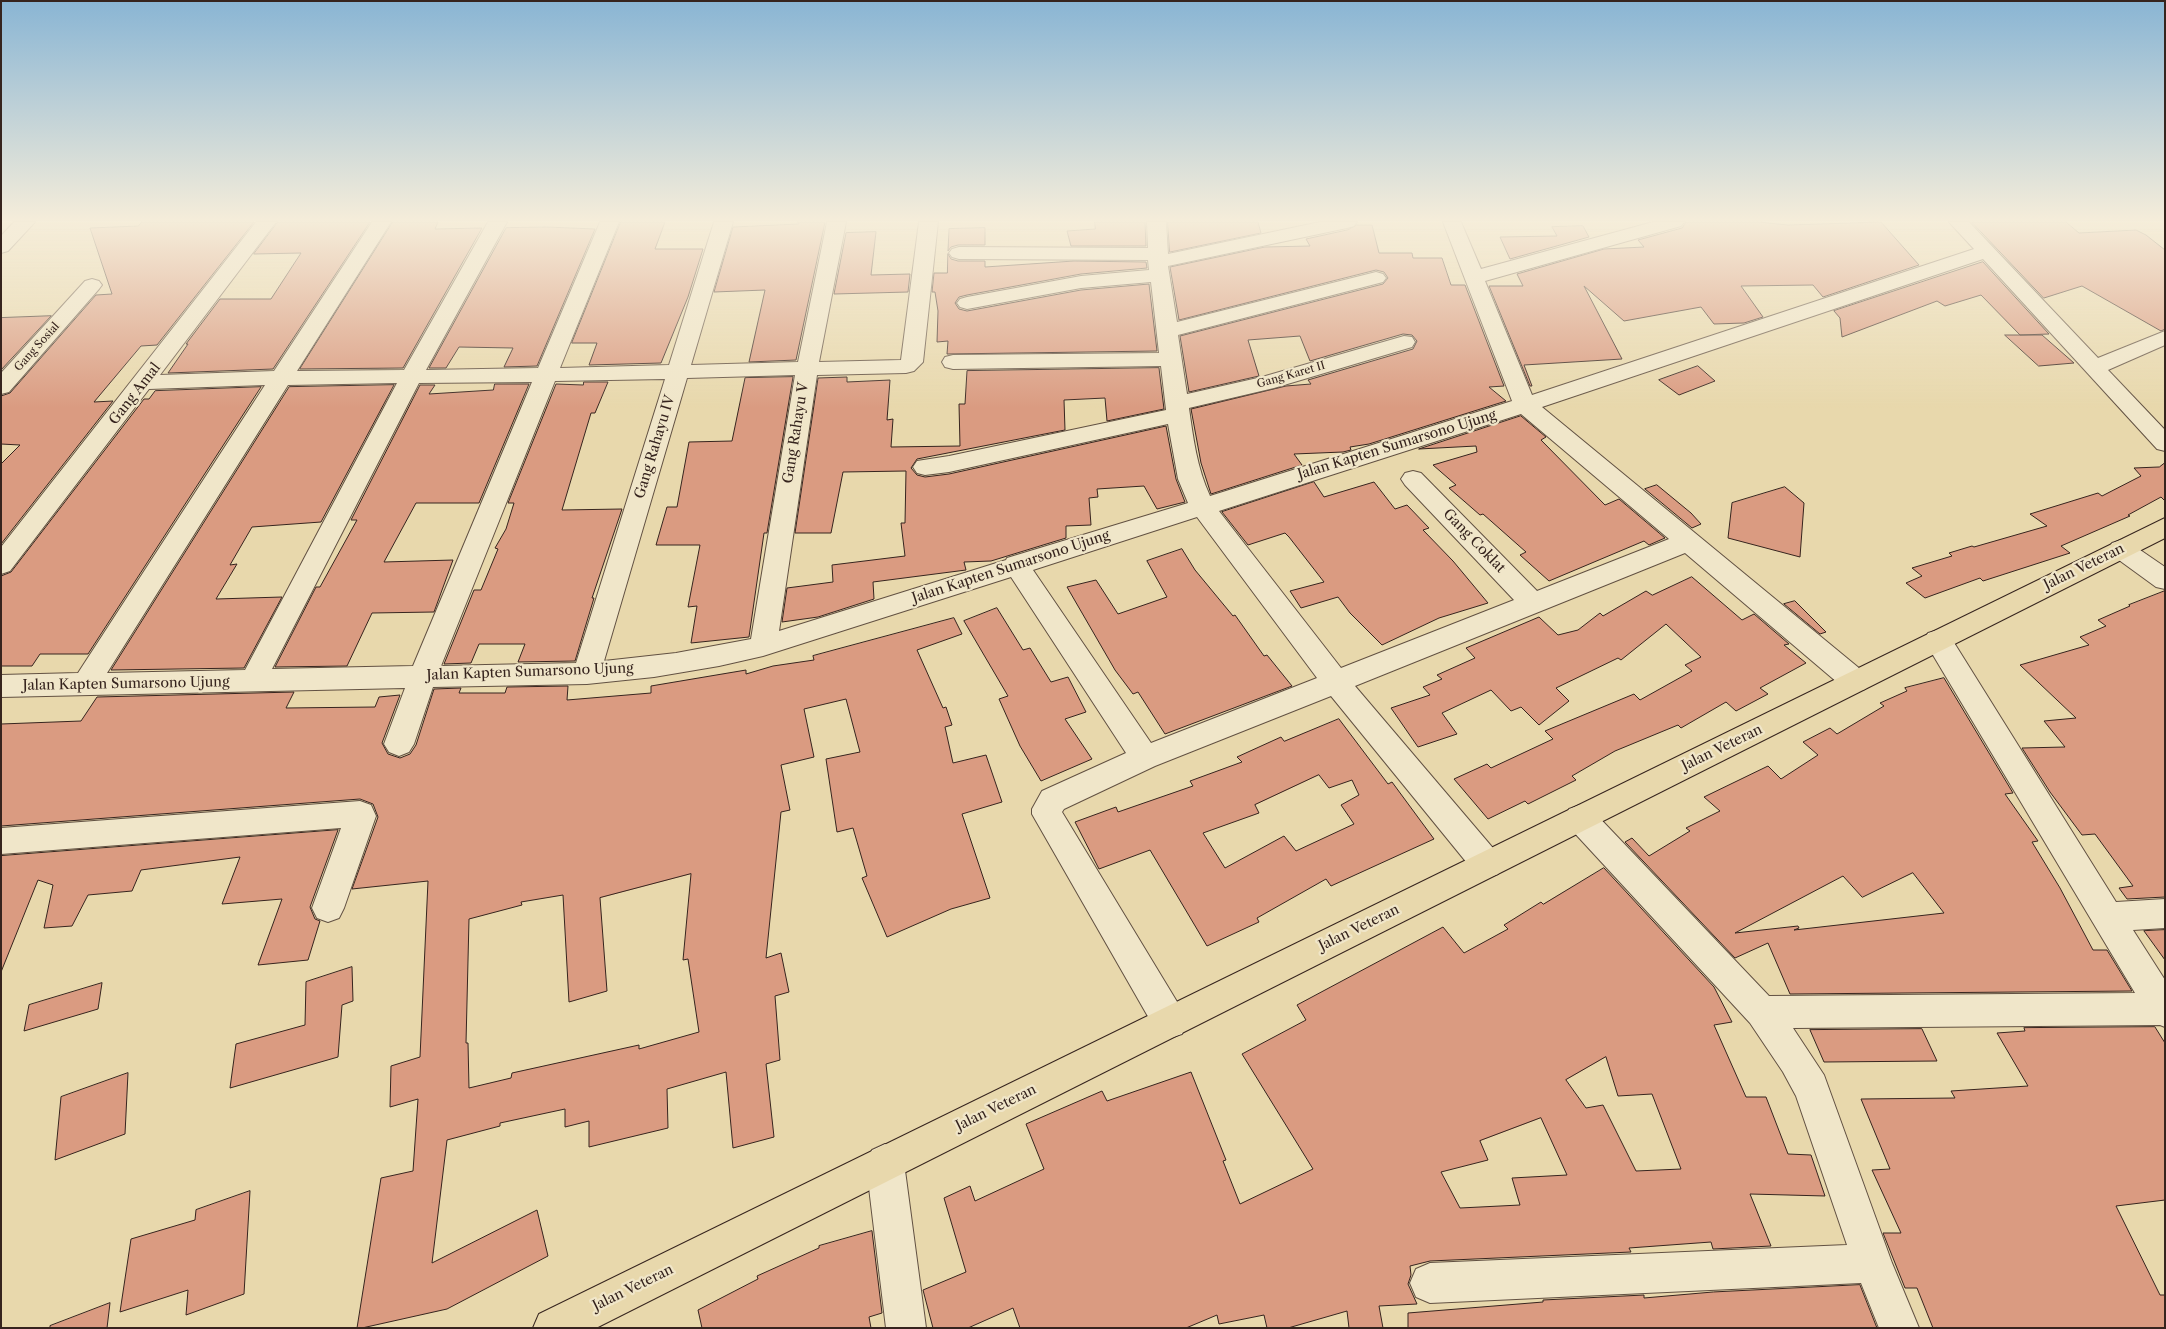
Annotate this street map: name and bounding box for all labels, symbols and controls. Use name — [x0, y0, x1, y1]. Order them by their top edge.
street label: Gang Sosial — [12, 320, 62, 374]
street label: Gang Karet II — [1255, 359, 1327, 391]
street label: Gang Amal — [106, 360, 164, 428]
street label: Gang Rahayu V — [780, 381, 812, 485]
street label: Gang Rahayu IV — [631, 393, 679, 501]
street label: Jalan Kapten Sumarsono Ujung — [1296, 407, 1498, 483]
street label: Gang Coklat — [1439, 505, 1509, 577]
street label: Jalan Kapten Sumarsono Ujung — [910, 527, 1112, 607]
street label: Jalan Veteran — [2041, 540, 2127, 594]
street label: Jalan Kapten Sumarsono Ujung — [426, 660, 634, 684]
street label: Jalan Kapten Sumarsono Ujung — [22, 674, 230, 694]
street label: Jalan Veteran — [1679, 721, 1765, 775]
street label: Jalan Veteran — [1316, 901, 1402, 955]
street label: Jalan Veteran — [953, 1081, 1039, 1135]
street label: Jalan Veteran — [590, 1261, 676, 1315]

